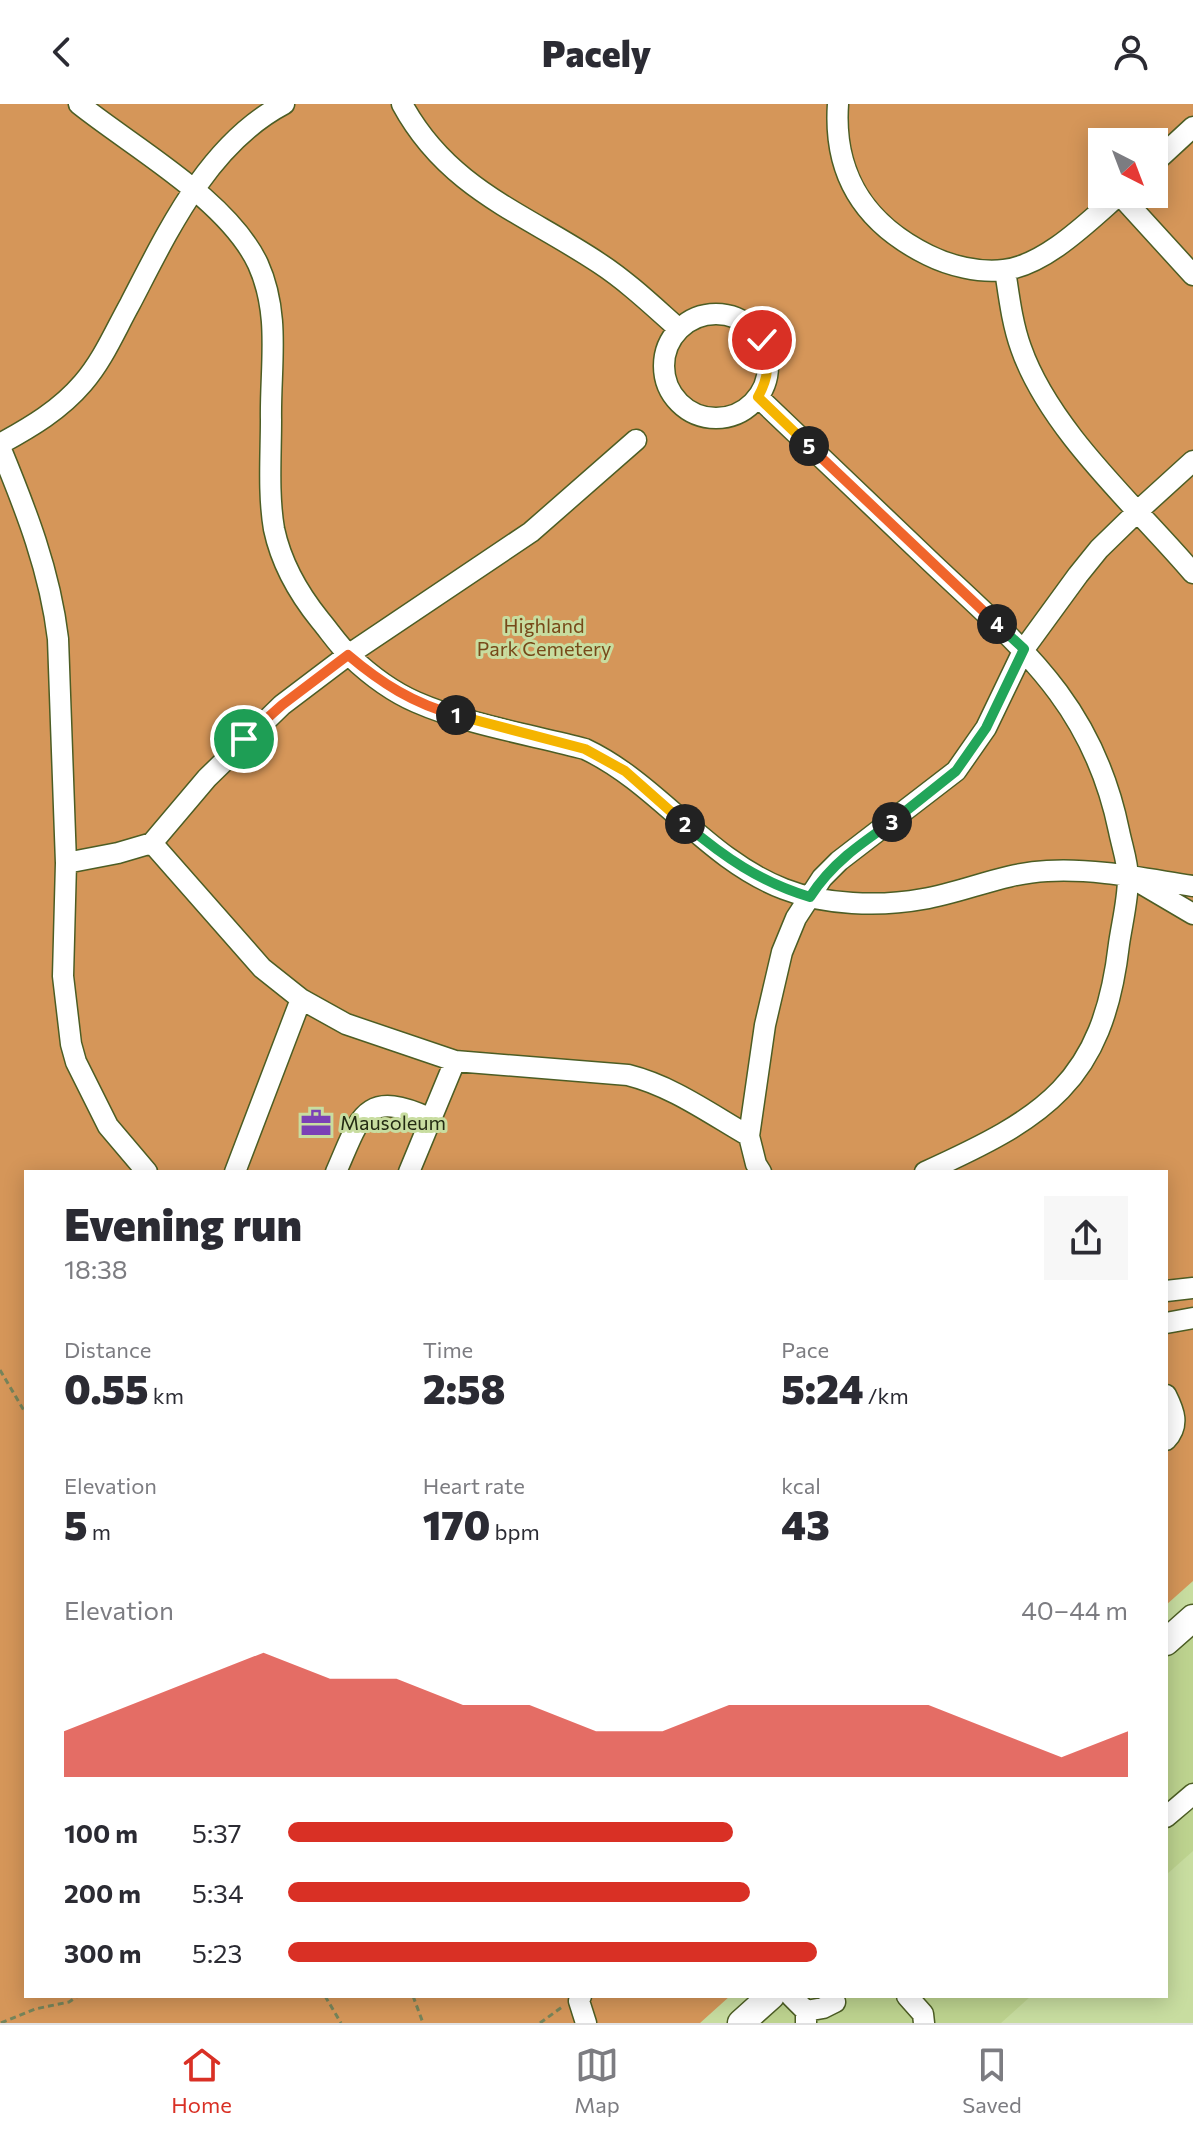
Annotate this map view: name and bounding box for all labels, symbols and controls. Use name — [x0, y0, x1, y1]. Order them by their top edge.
icon: back — [40, 30, 84, 74]
text: Pacely — [542, 30, 651, 74]
icon: person — [1109, 30, 1153, 74]
north arrow — [1088, 128, 1168, 208]
map controls — [1088, 128, 1168, 208]
pin — [728, 306, 796, 374]
icon: check — [740, 318, 784, 362]
pin: 5 — [789, 426, 829, 466]
text: 5 — [803, 432, 815, 459]
pin: 4 — [977, 604, 1017, 644]
text: 4 — [990, 610, 1004, 637]
park label: Highland Park Cemetery — [477, 613, 611, 660]
pin: 1 — [436, 695, 476, 735]
text: 1 — [451, 701, 461, 728]
pin — [210, 705, 278, 773]
icon: arrive — [222, 717, 266, 761]
pin: 3 — [872, 802, 912, 842]
pin: 2 — [665, 804, 705, 844]
text: 3 — [886, 808, 898, 835]
text: 2 — [679, 810, 691, 837]
office icon: Mausoleum — [299, 1106, 333, 1140]
place label: Mausoleum — [340, 1110, 446, 1134]
text: Evening run — [64, 1196, 302, 1250]
button: share — [1044, 1196, 1128, 1280]
text: 18:38 — [64, 1253, 128, 1284]
text: Distance — [64, 1336, 151, 1363]
text: Time — [423, 1336, 473, 1363]
text: Pace — [781, 1336, 829, 1363]
text: 0.55 — [64, 1363, 149, 1412]
text: 2:58 — [423, 1363, 505, 1412]
text: 5:24 — [781, 1363, 864, 1412]
text: km — [149, 1382, 184, 1409]
text: /km — [864, 1382, 909, 1409]
text: Elevation — [64, 1472, 157, 1499]
text: Heart rate — [423, 1472, 525, 1499]
text: kcal — [781, 1472, 821, 1499]
text: 5 — [64, 1499, 88, 1548]
text: 170 — [423, 1499, 490, 1548]
text: 43 — [781, 1499, 830, 1548]
text: m — [88, 1518, 111, 1545]
text: bpm — [490, 1518, 540, 1545]
text: Elevation — [64, 1594, 174, 1625]
text: 40–44 m — [1021, 1594, 1128, 1625]
text: 100 m — [64, 1817, 138, 1848]
text: 5:37 — [192, 1817, 242, 1848]
text: 200 m — [64, 1877, 141, 1908]
text: 5:34 — [192, 1877, 244, 1908]
text: 300 m — [64, 1937, 141, 1968]
text: 5:23 — [192, 1937, 242, 1968]
tab: Home — [171, 2043, 232, 2118]
tab: Map — [574, 2043, 620, 2118]
tab: Saved — [962, 2043, 1022, 2118]

